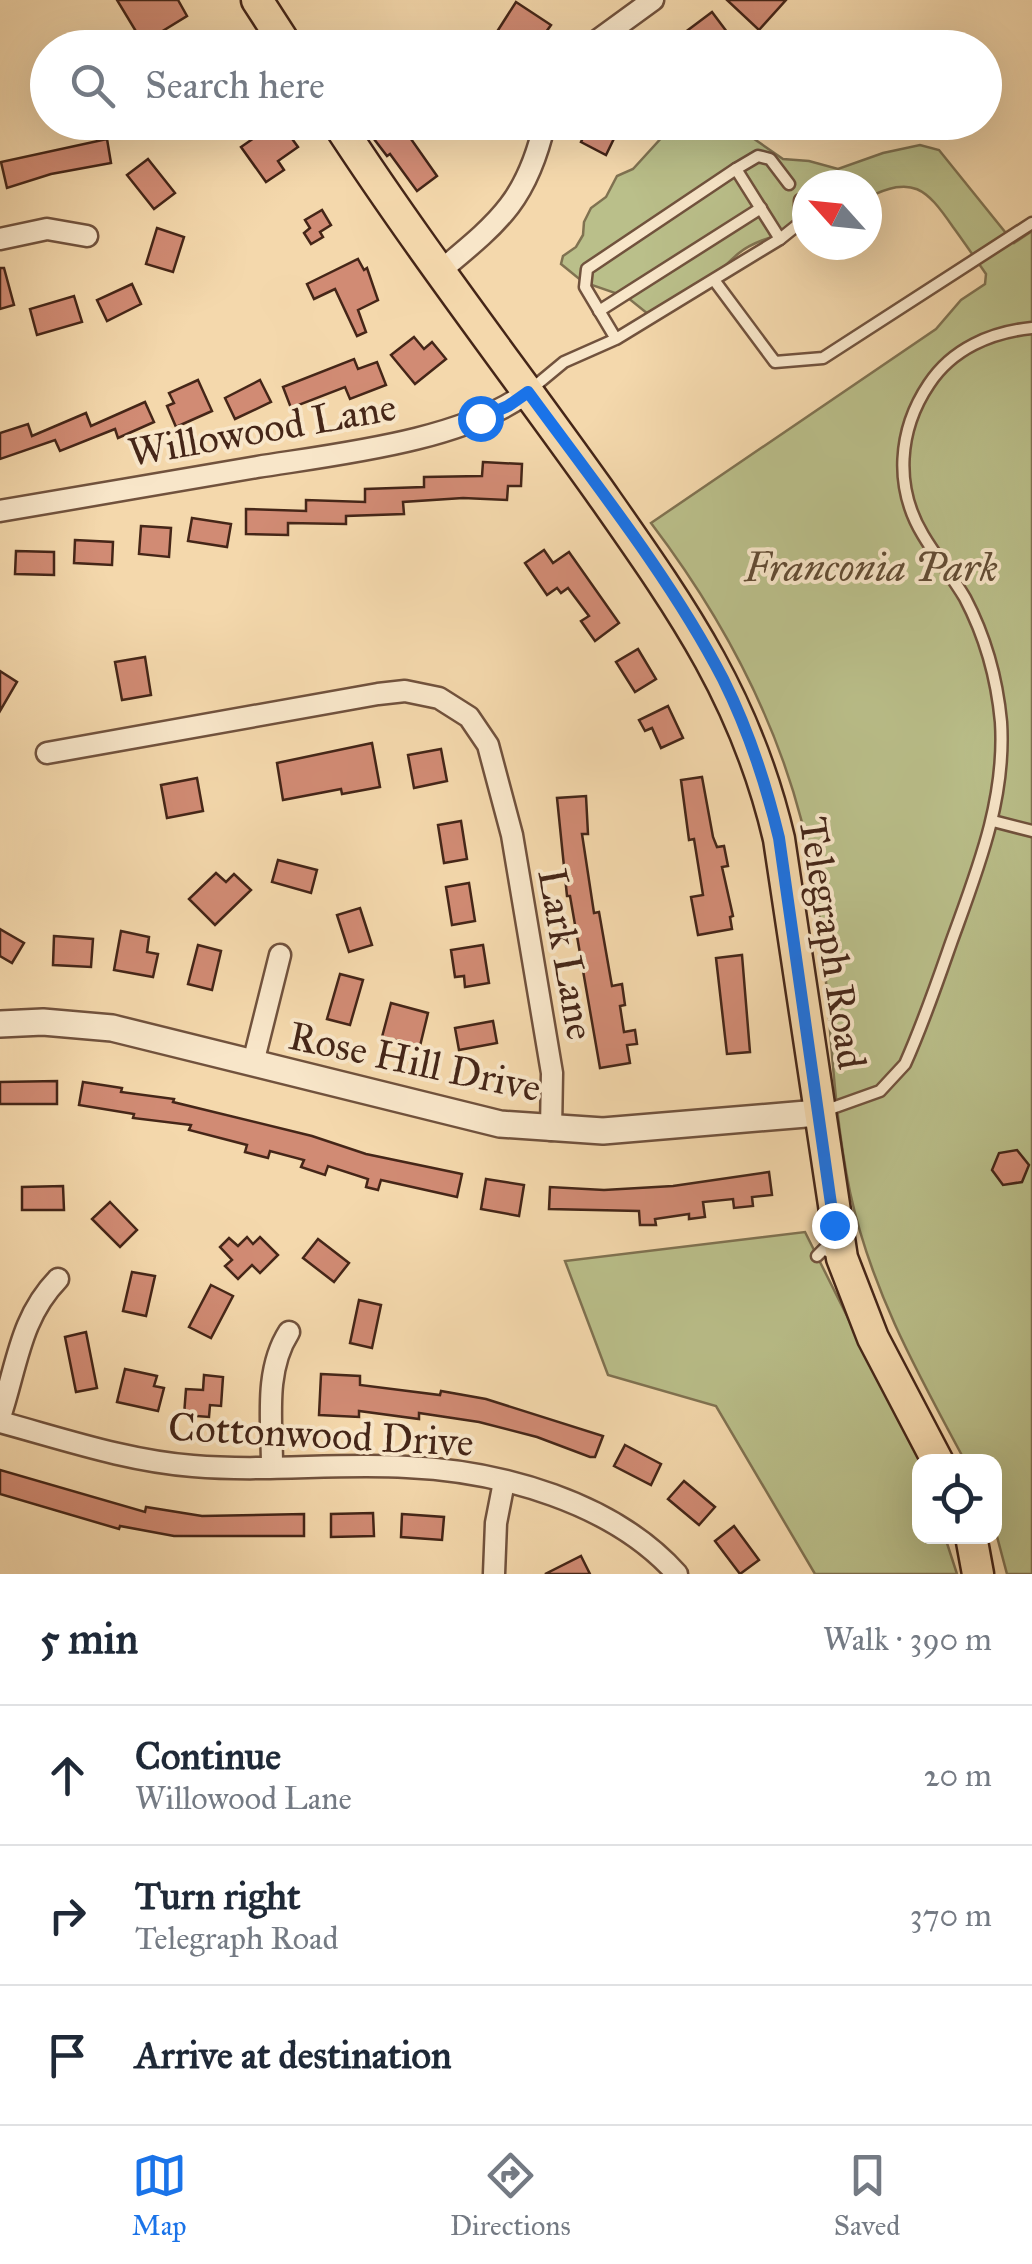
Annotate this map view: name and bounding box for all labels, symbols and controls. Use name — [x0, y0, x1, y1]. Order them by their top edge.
search box — [30, 30, 1002, 140]
icon: search — [65, 58, 120, 113]
text: Search here — [145, 62, 325, 108]
north arrow — [792, 170, 882, 260]
street label: Willowood Lane — [124, 382, 400, 477]
route start — [458, 396, 504, 442]
park label: Franconia Park — [743, 543, 998, 592]
street label: Telegraph Road — [788, 814, 877, 1073]
street label: Lark Lane — [527, 865, 606, 1044]
street label: Rose Hill Drive — [284, 1011, 545, 1112]
route end — [812, 1203, 858, 1249]
street label: Cottonwood Drive — [167, 1402, 475, 1467]
map controls — [912, 1454, 1002, 1544]
button: locate — [912, 1454, 1002, 1544]
text: 5 min — [40, 1613, 138, 1665]
text: Walk · 390 m — [823, 1620, 992, 1659]
text: Continue — [135, 1733, 281, 1779]
icon: ahead — [40, 1748, 95, 1803]
text: 20 m — [924, 1756, 992, 1795]
text: Willowood Lane — [135, 1779, 352, 1818]
text: Turn right — [135, 1873, 301, 1919]
icon: right — [40, 1888, 95, 1943]
text: 370 m — [910, 1896, 992, 1935]
text: Telegraph Road — [135, 1919, 339, 1958]
icon: arrive — [40, 2028, 95, 2083]
text: Arrive at destination — [135, 2032, 452, 2078]
tab: Map — [132, 2148, 187, 2243]
tab: Directions — [450, 2148, 571, 2243]
tab: Saved — [834, 2148, 900, 2243]

